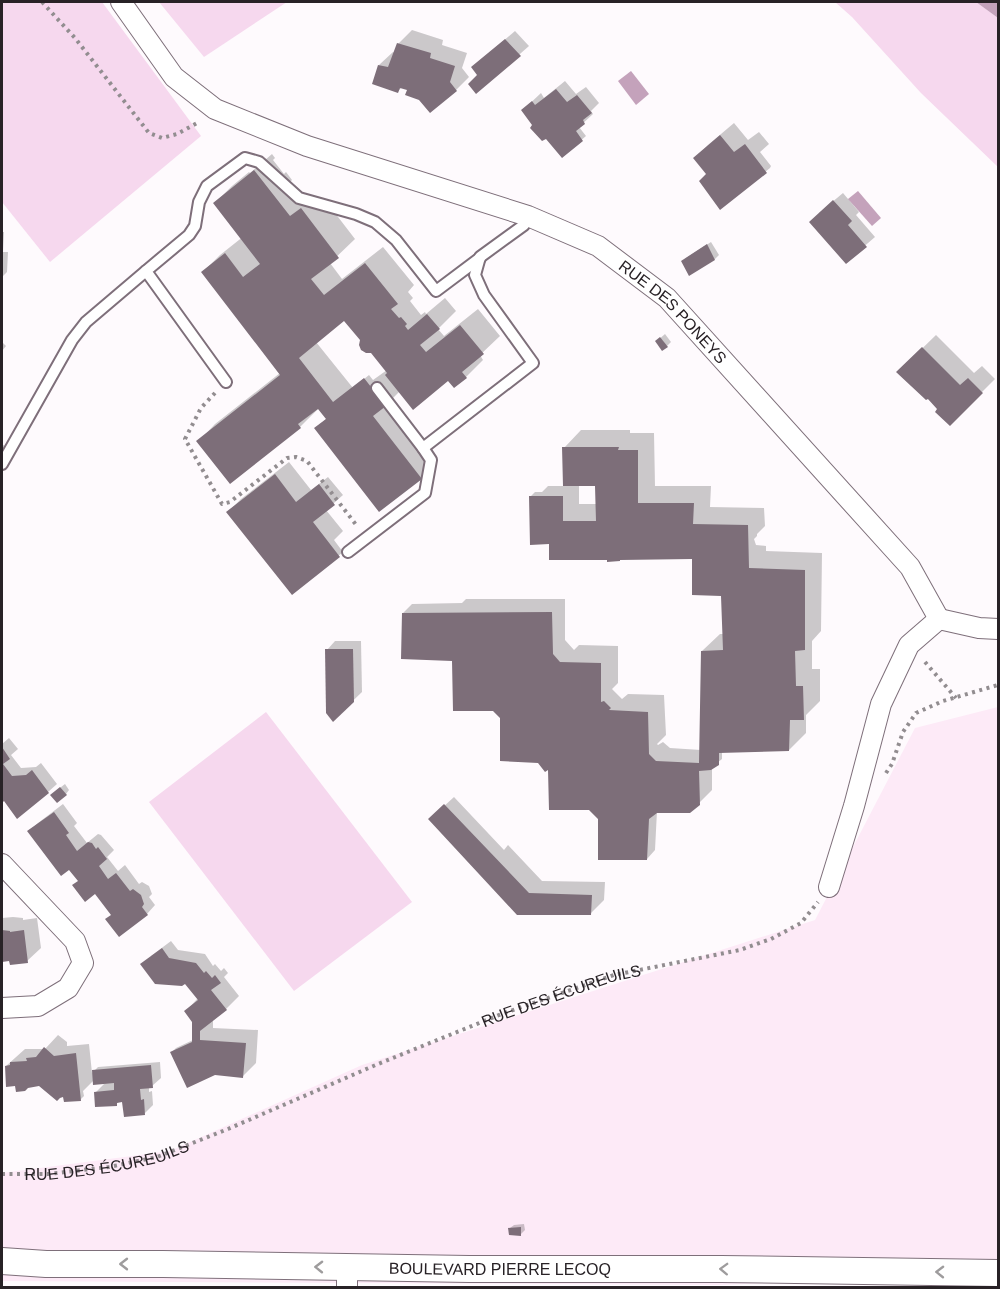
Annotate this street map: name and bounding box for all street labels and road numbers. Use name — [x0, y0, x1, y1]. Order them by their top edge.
street label: RUE DES PONEYS — [616, 257, 730, 367]
street label: RUE DES ÉCUREUILS — [479, 962, 642, 1030]
street label: RUE DES ÉCUREUILS — [24, 1137, 191, 1183]
street label: BOULEVARD PIERRE LECOQ — [389, 1260, 611, 1278]

